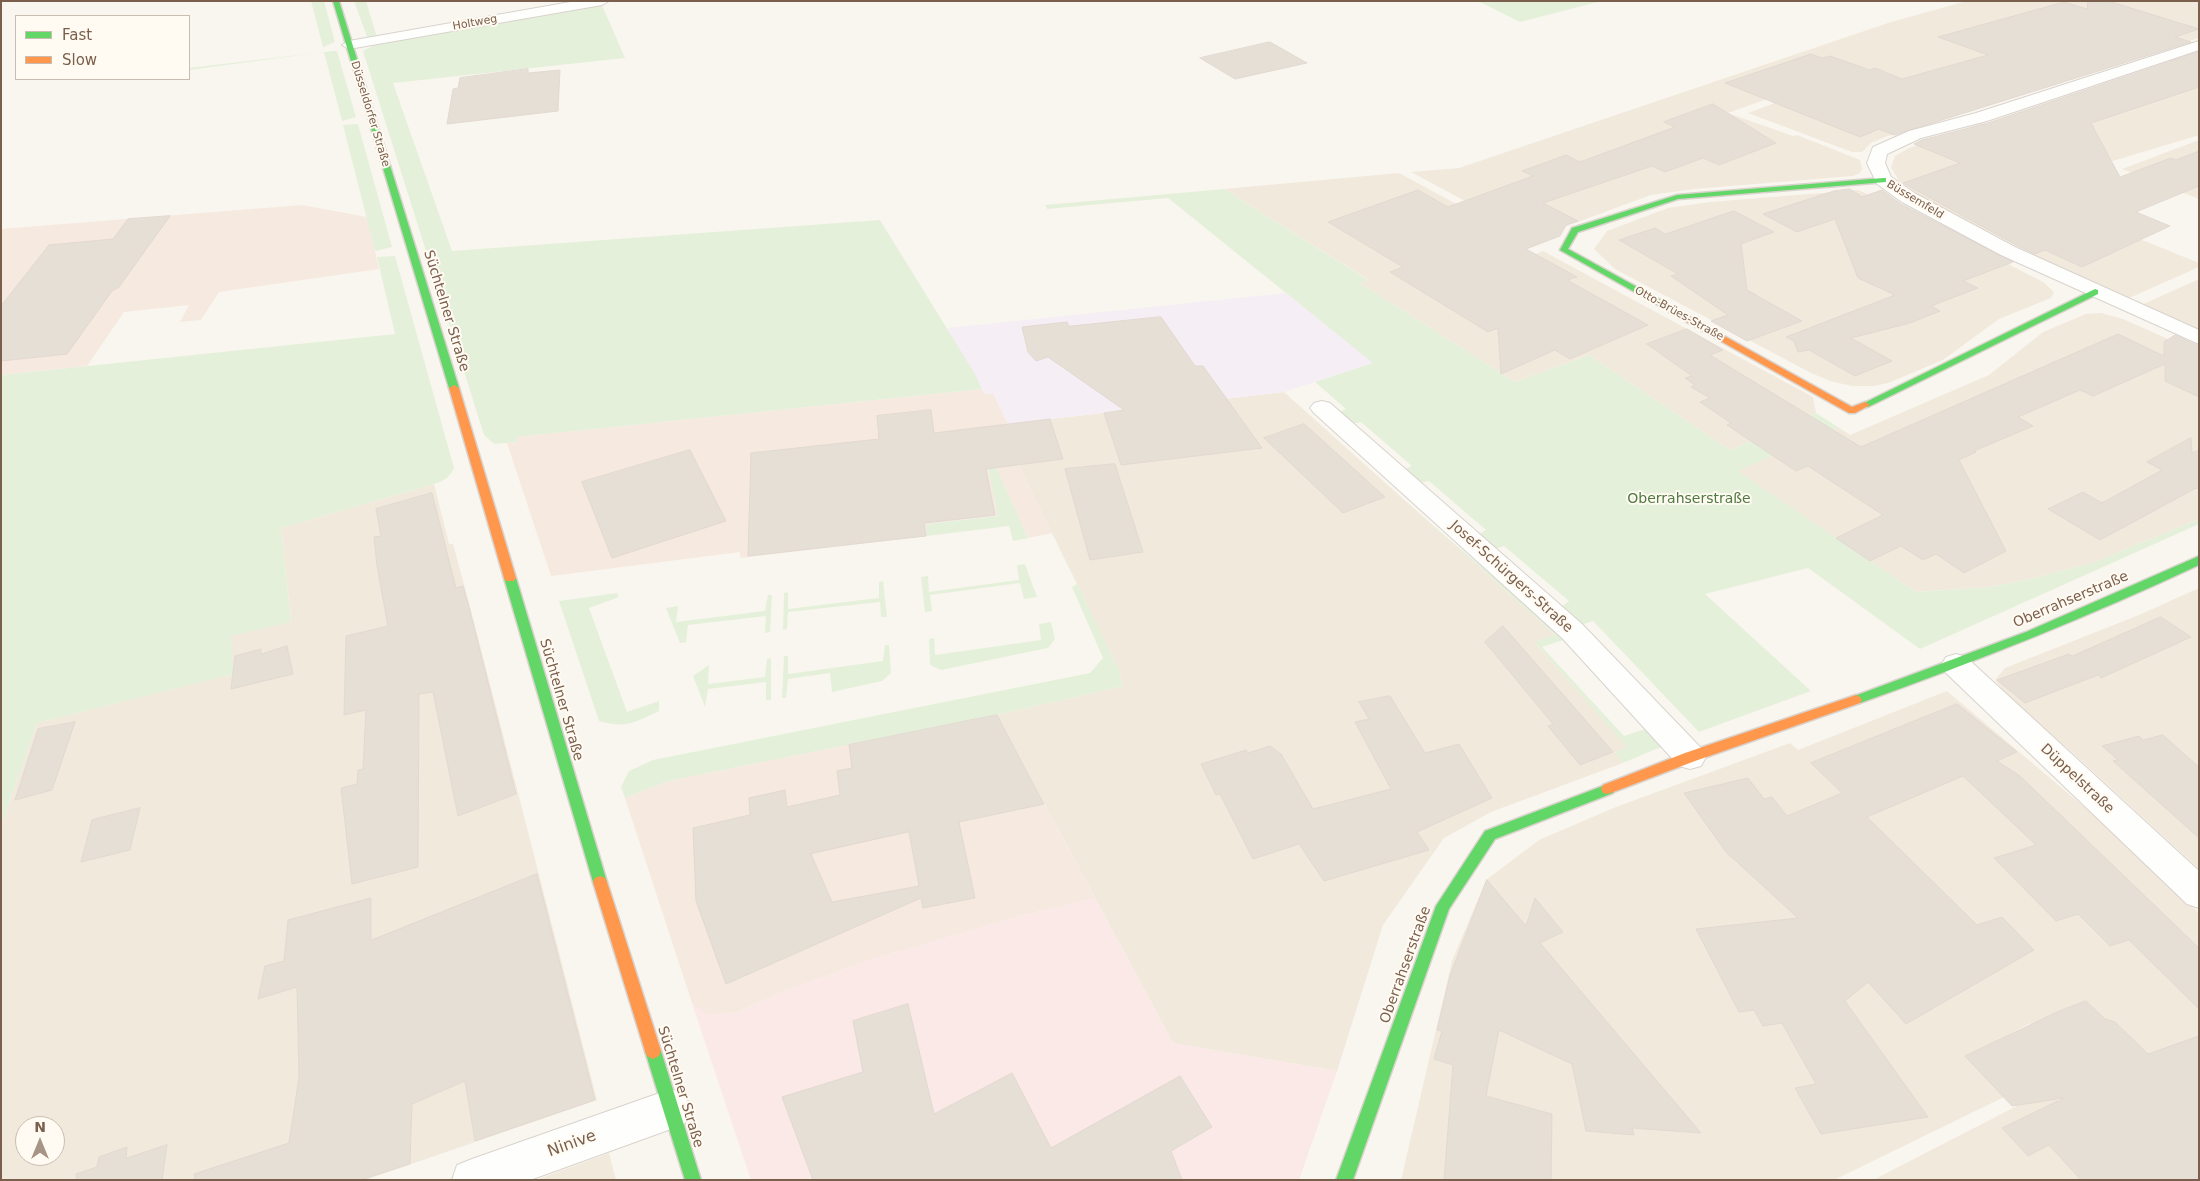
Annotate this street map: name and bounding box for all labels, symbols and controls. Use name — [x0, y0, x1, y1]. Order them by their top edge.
street label: Holtweg — [452, 13, 498, 33]
legend — [15, 15, 190, 80]
text: Fast — [62, 26, 92, 44]
text: Slow — [62, 51, 97, 69]
street label: Düsseldorfer Straße — [348, 60, 392, 168]
street label: Büssemfeld — [1884, 178, 1946, 222]
street label: Süchtelner Straße — [420, 248, 472, 374]
street label: Otto-Brües-Straße — [1632, 284, 1726, 344]
park label: Oberrahserstraße — [1627, 491, 1751, 507]
street label: Josef-Schürgers-Straße — [1446, 517, 1576, 637]
street label: Oberrahserstraße — [2011, 568, 2131, 632]
street label: Süchtelner Straße — [536, 637, 586, 763]
street label: Düppelstraße — [2037, 741, 2117, 817]
street label: Oberrahserstraße — [1377, 904, 1435, 1026]
street label: Süchtelner Straße — [654, 1024, 706, 1150]
north arrow — [15, 1116, 65, 1166]
text: N — [34, 1119, 46, 1135]
street label: Ninive — [545, 1126, 599, 1162]

